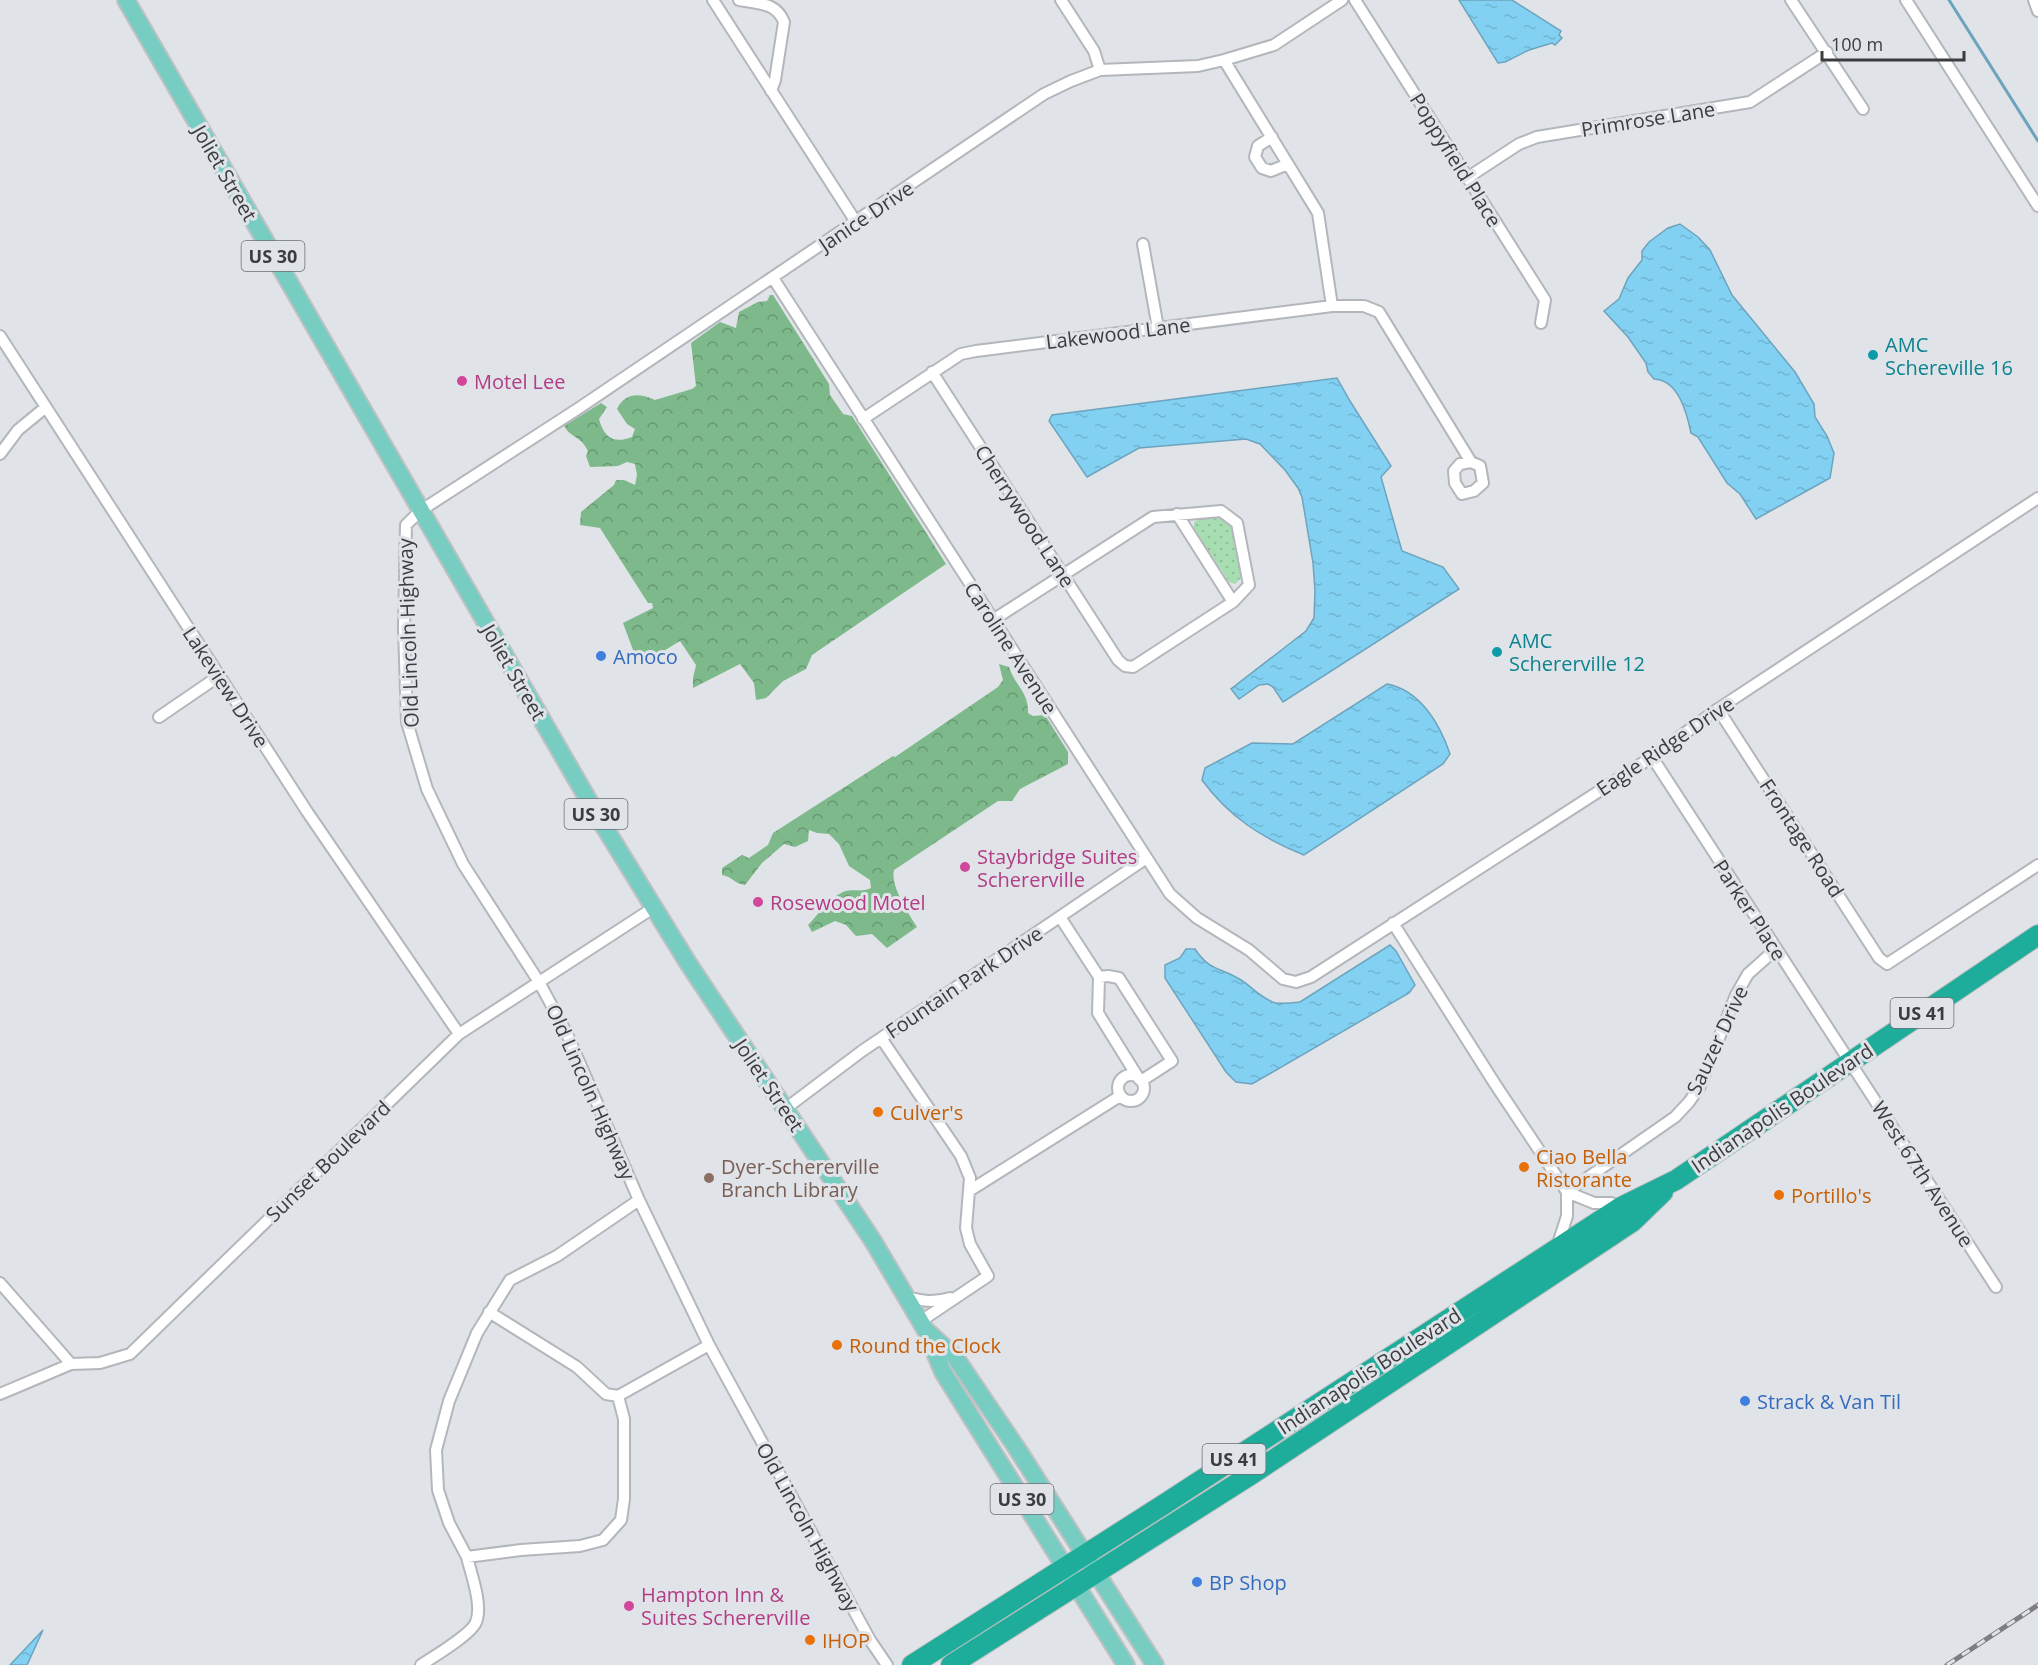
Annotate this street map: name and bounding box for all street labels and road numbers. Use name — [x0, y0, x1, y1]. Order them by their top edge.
street label: Poppyfield Place — [1404, 88, 1508, 232]
street label: Primrose Lane — [1579, 95, 1717, 143]
street label: Joliet Street — [186, 118, 263, 226]
street label: Janice Drive — [812, 174, 919, 259]
road number: US 30 — [242, 241, 304, 271]
street label: Lakewood Lane — [1044, 311, 1192, 355]
street label: Cherrywood Lane — [969, 440, 1081, 592]
street label: Old Lincoln Highway — [391, 537, 425, 728]
street label: Caroline Avenue — [958, 577, 1064, 719]
street label: Joliet Street — [475, 617, 552, 725]
street label: Lakeview Drive — [177, 621, 275, 753]
street label: Eagle Ridge Drive — [1591, 690, 1739, 802]
street label: Frontage Road — [1754, 774, 1850, 902]
road number: US 30 — [564, 799, 628, 829]
street label: Parker Place — [1707, 854, 1793, 966]
street label: Fountain Park Drive — [880, 919, 1048, 1045]
street label: Sauzer Drive — [1680, 981, 1754, 1099]
road number: US 41 — [1890, 998, 1954, 1028]
street label: Old Lincoln Highway — [540, 1000, 642, 1185]
street label: Joliet Street — [727, 1031, 810, 1137]
street label: Indianapolis Boulevard — [1686, 1037, 1878, 1179]
street label: Sunset Boulevard — [260, 1094, 396, 1228]
street label: West 67th Avenue — [1866, 1096, 1980, 1252]
street label: Indianapolis Boulevard — [1272, 1301, 1466, 1441]
street label: Old Lincoln Highway — [750, 1438, 866, 1617]
road number: US 41 — [1202, 1444, 1266, 1474]
road number: US 30 — [990, 1484, 1054, 1514]

